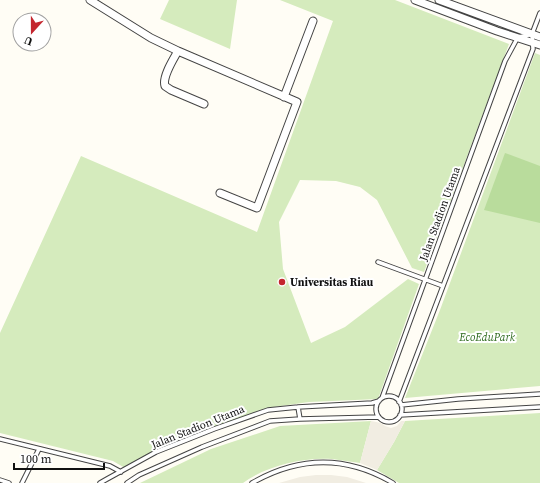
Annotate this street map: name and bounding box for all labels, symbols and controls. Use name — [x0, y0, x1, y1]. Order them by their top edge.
north arrow — [12, 12, 52, 52]
text: U — [22, 32, 35, 49]
street label: Jalan Stadion Utama — [416, 164, 464, 264]
place label: Universitas Riau — [290, 275, 373, 290]
marker: Universitas Riau — [277, 277, 287, 287]
park label: EcoEduPark — [458, 330, 516, 345]
street label: Jalan Stadion Utama — [148, 401, 247, 453]
scale bar — [14, 445, 104, 471]
text: 100 m — [20, 451, 52, 467]

